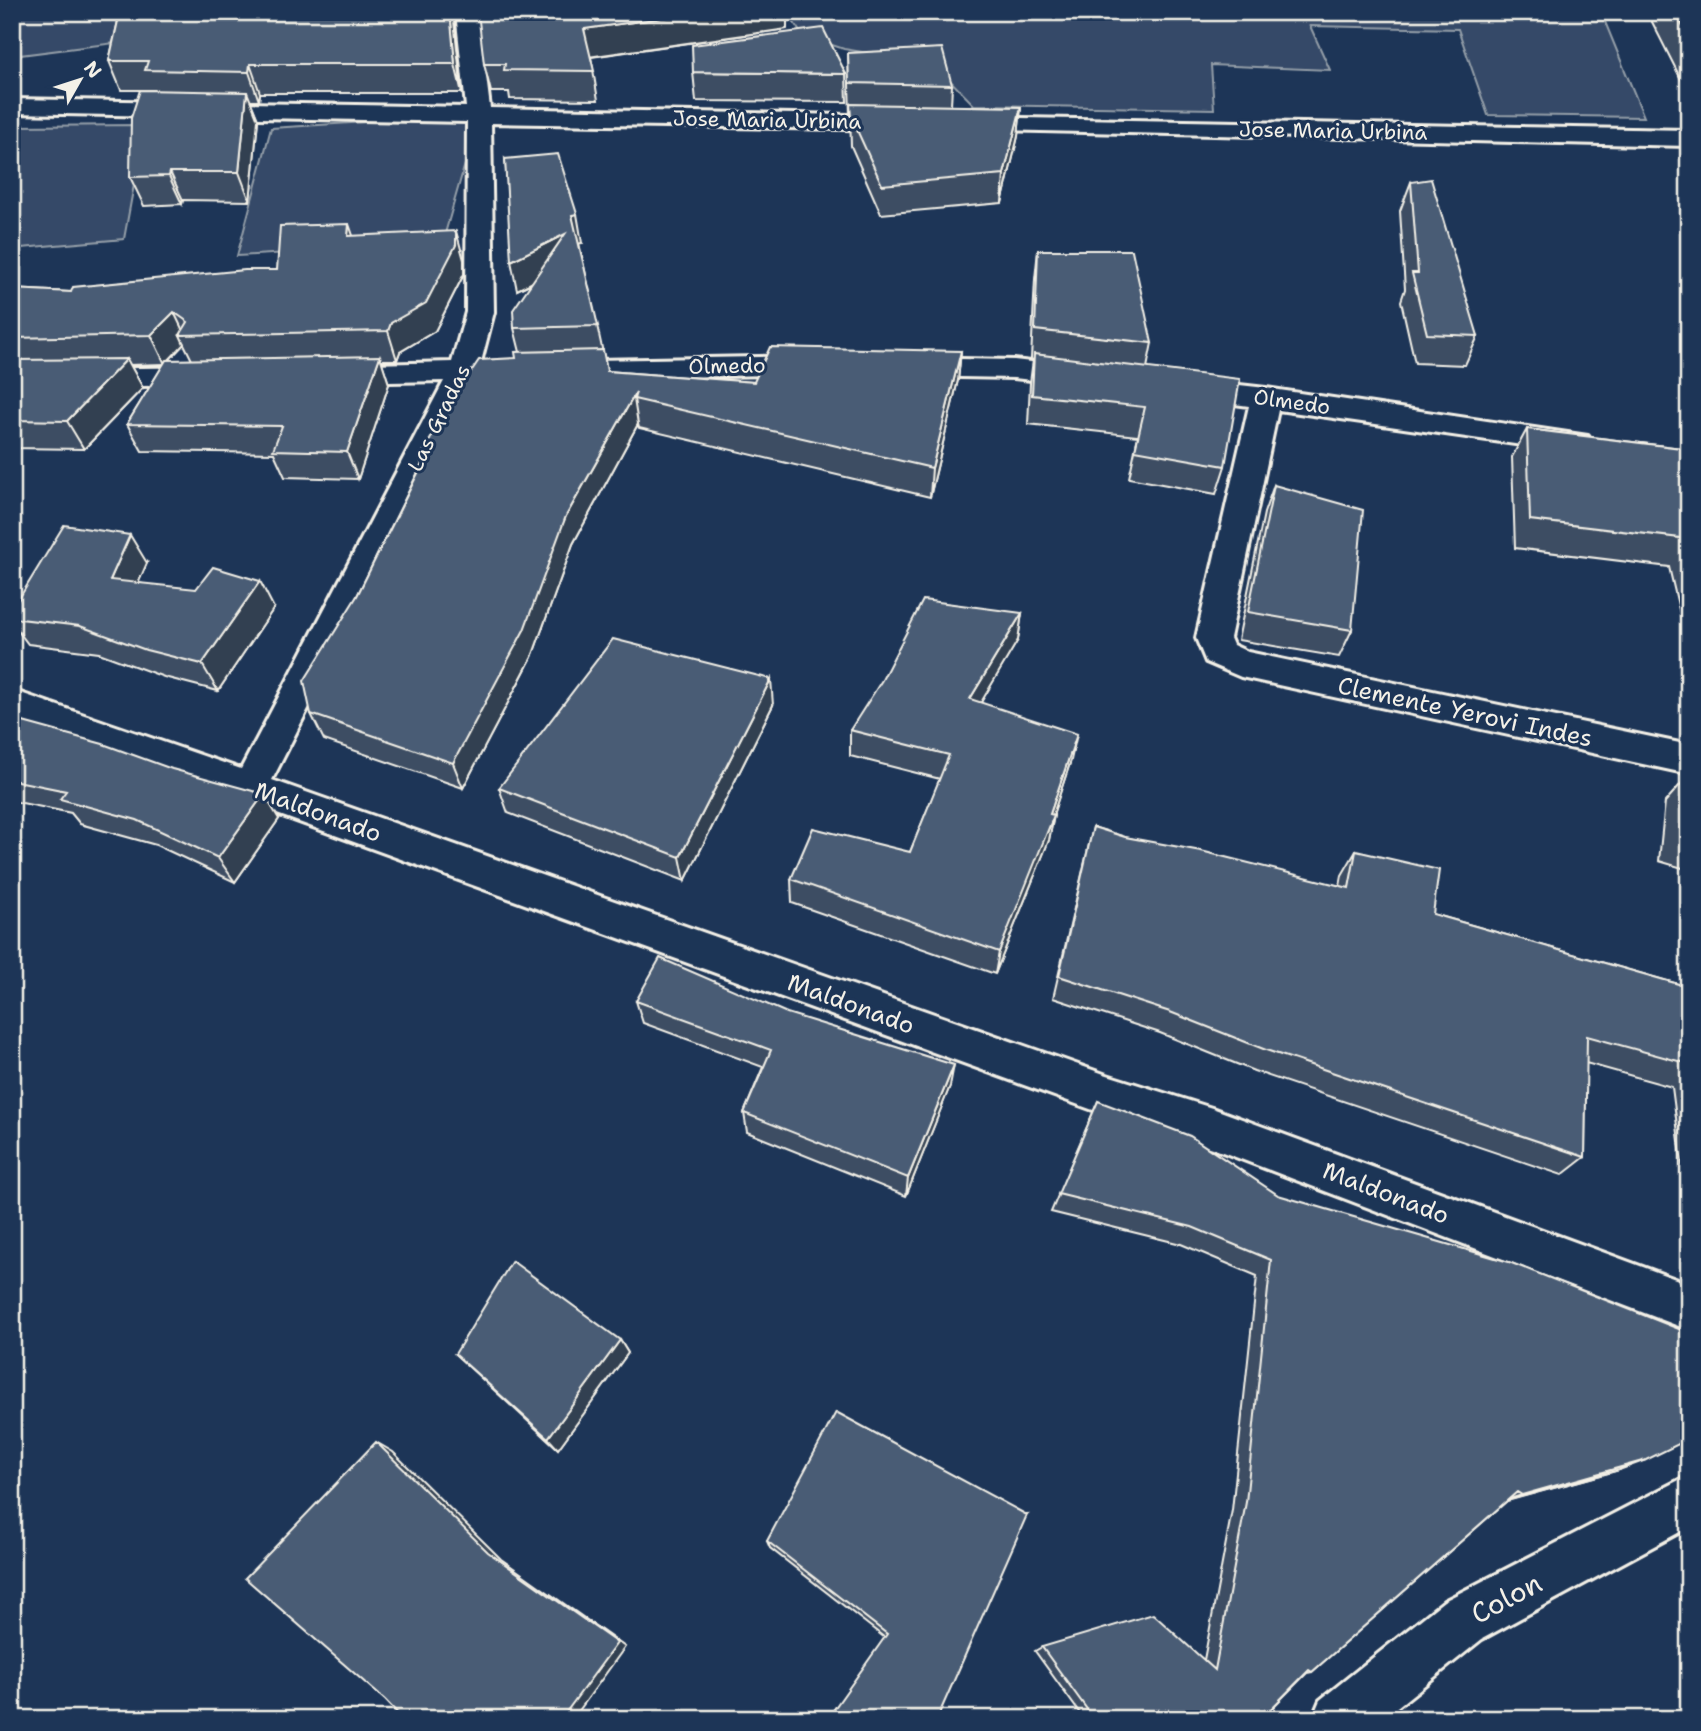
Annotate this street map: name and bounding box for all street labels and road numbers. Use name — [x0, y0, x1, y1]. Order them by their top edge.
street label: Jose Maria Urbina — [672, 104, 862, 136]
street label: Jose Maria Urbina — [1238, 115, 1428, 147]
street label: Olmedo — [688, 351, 766, 381]
street label: Las Gradas — [401, 360, 477, 476]
street label: Olmedo — [1252, 383, 1332, 421]
street label: Clemente Yerovi Indes — [1335, 669, 1595, 755]
street label: Maldonado — [250, 774, 386, 850]
street label: Maldonado — [783, 966, 919, 1042]
street label: Maldonado — [1318, 1154, 1454, 1232]
street label: Colon — [1464, 1564, 1548, 1632]

